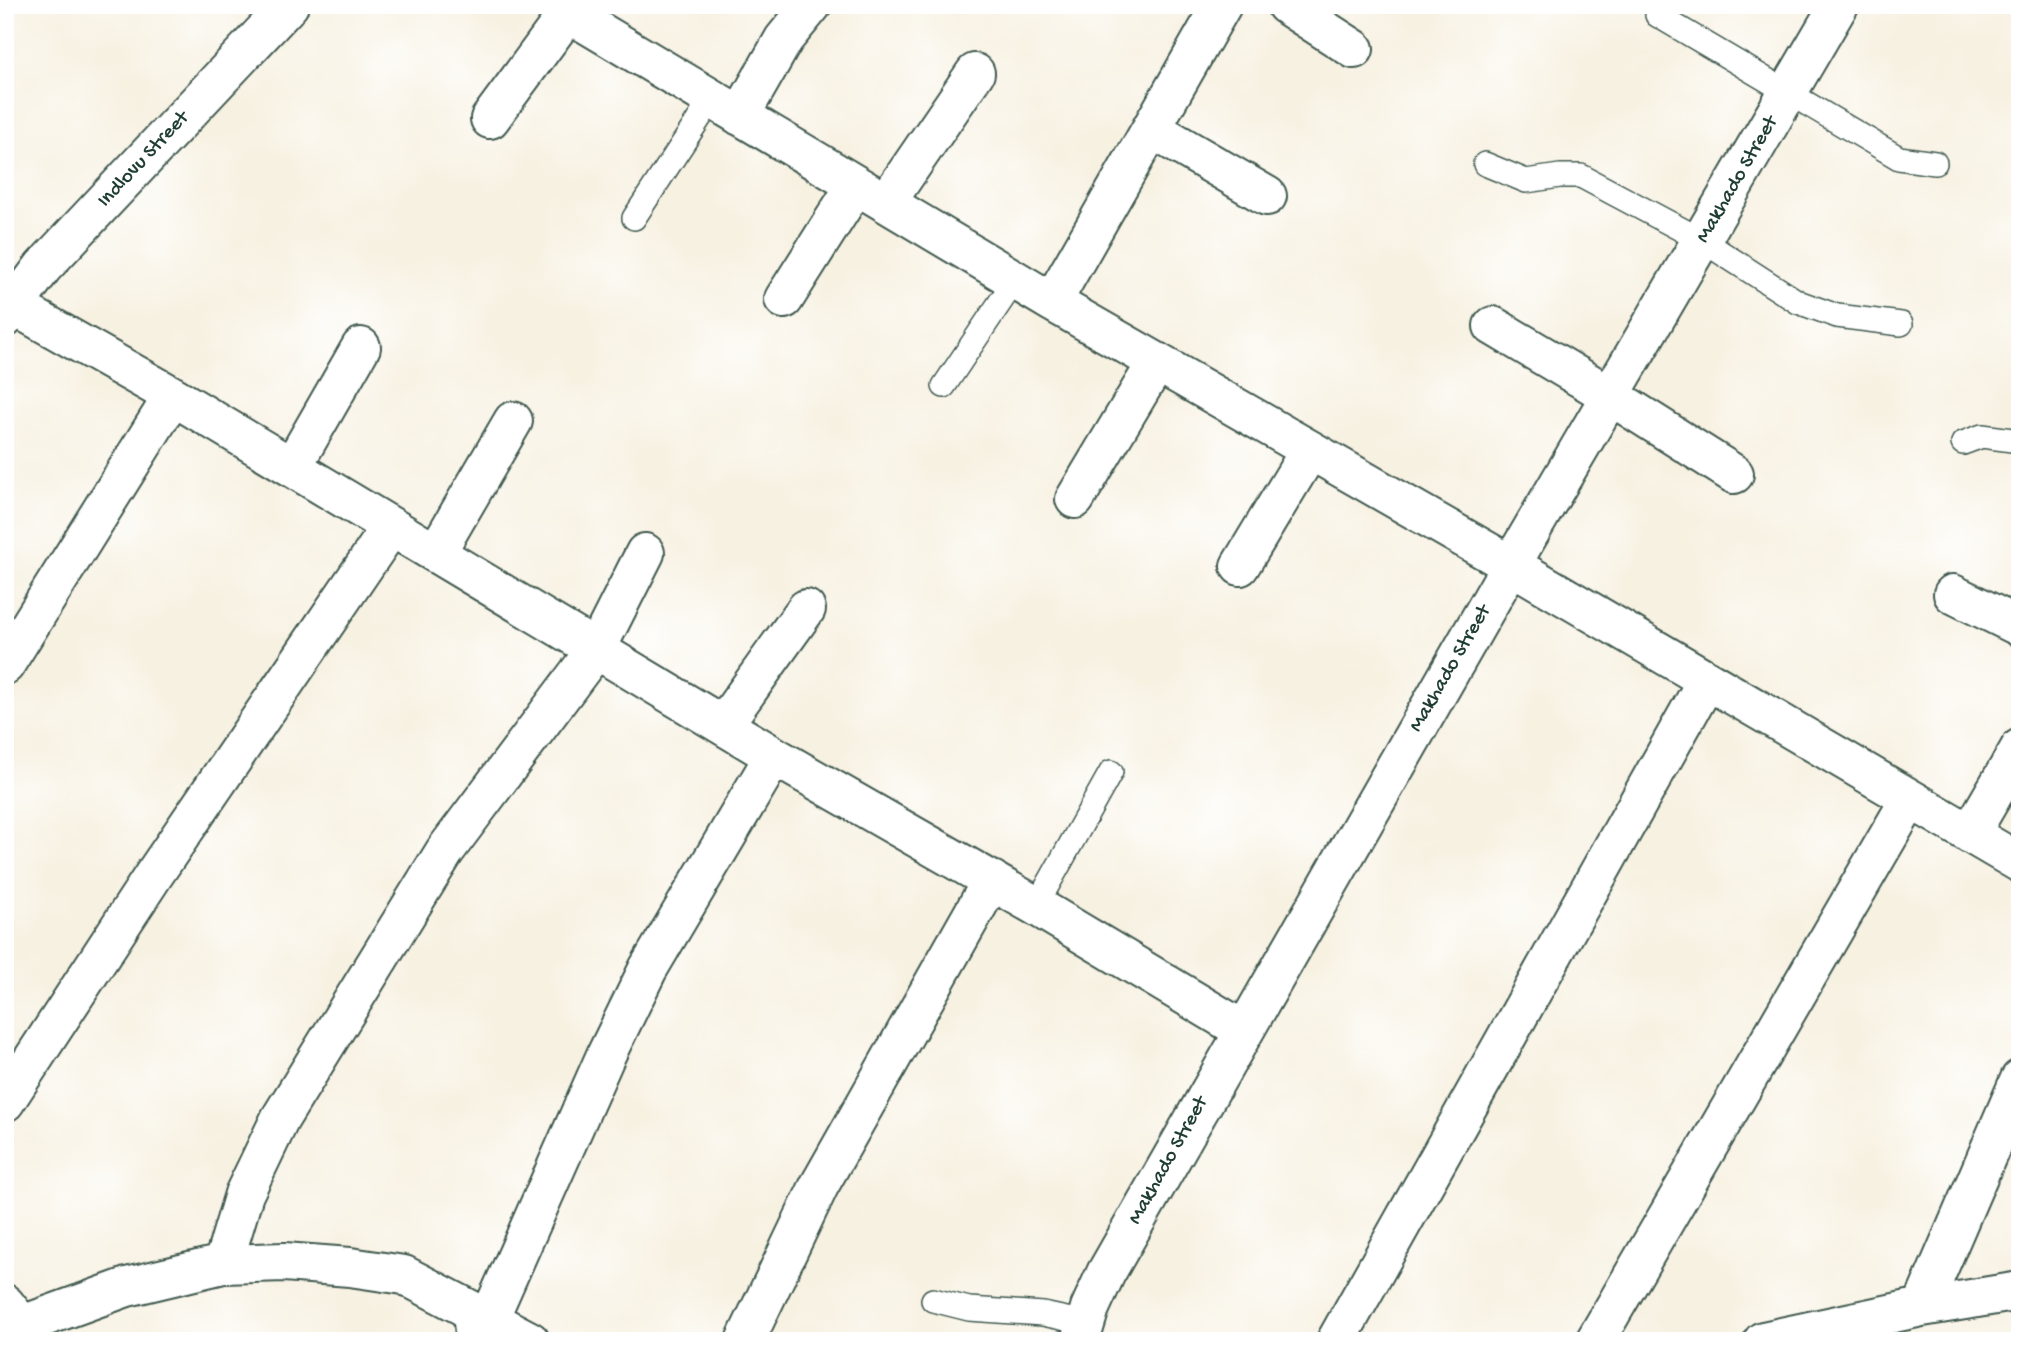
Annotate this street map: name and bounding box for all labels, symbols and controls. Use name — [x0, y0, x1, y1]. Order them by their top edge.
street label: Indlovu Street — [93, 105, 197, 213]
street label: Makhado Street — [1691, 110, 1786, 248]
street label: Makhado Street — [1404, 599, 1499, 737]
street label: Makhado Street — [1123, 1090, 1216, 1229]

